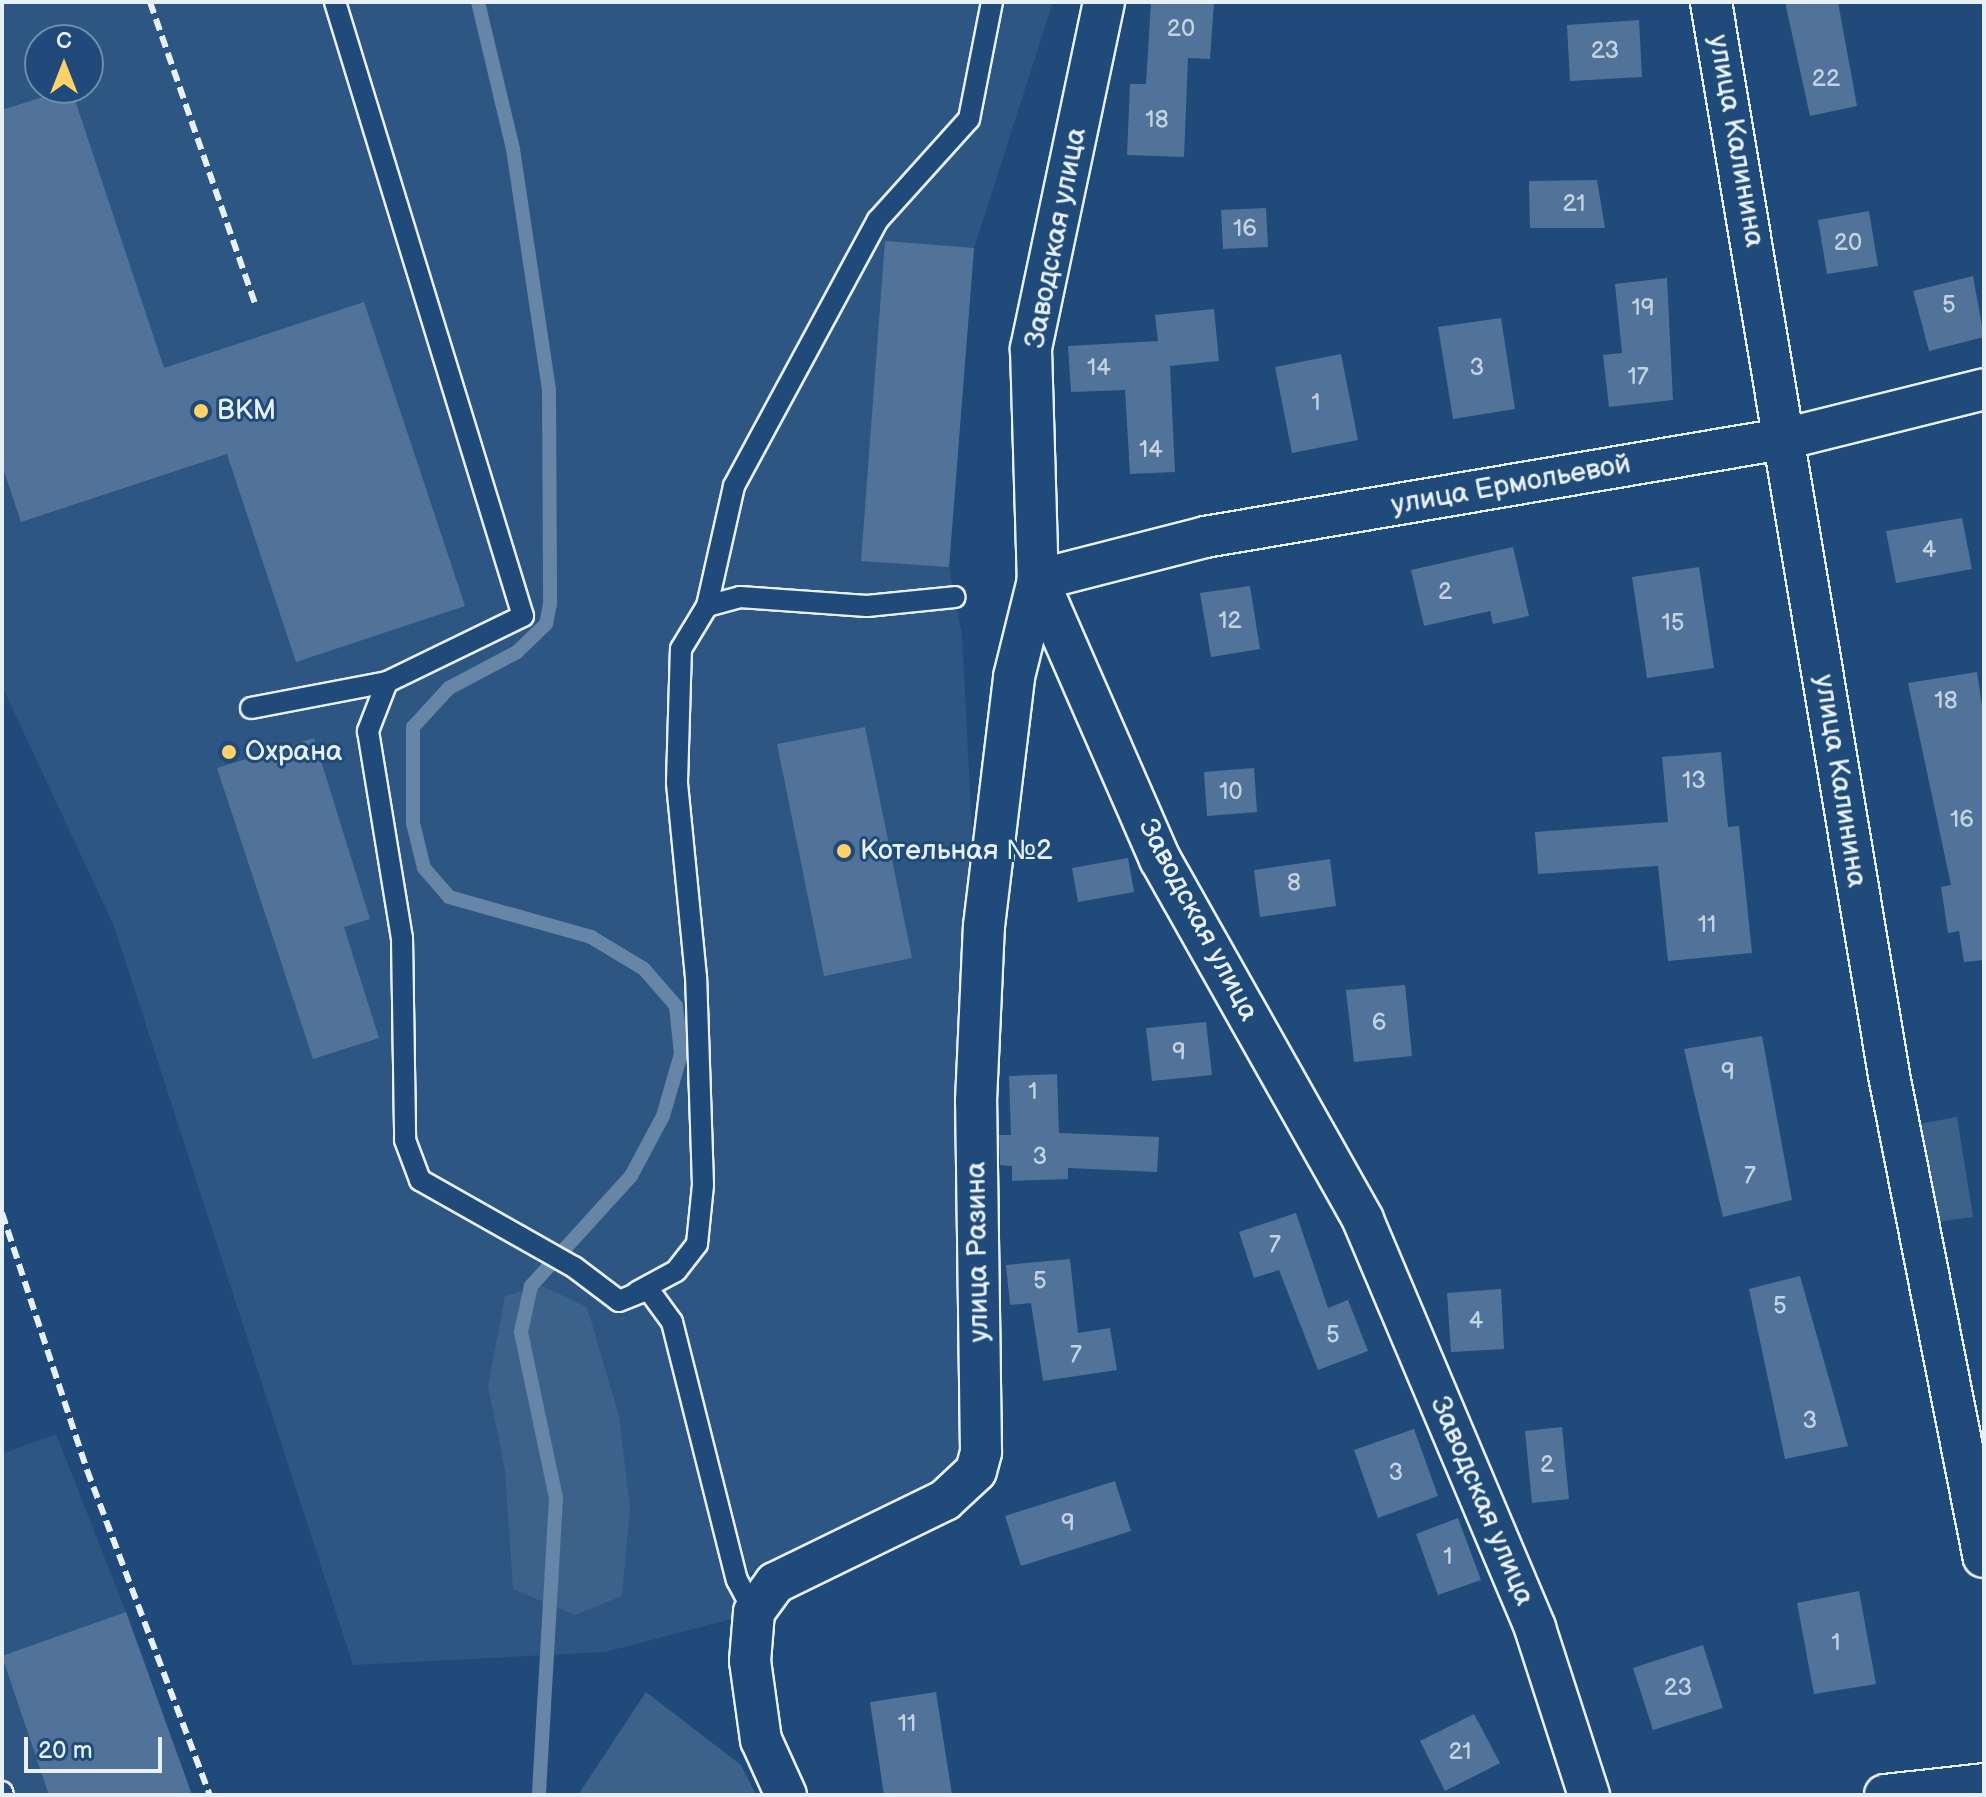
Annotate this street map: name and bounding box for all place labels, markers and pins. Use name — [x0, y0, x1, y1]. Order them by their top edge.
place label: ВКМ — [217, 394, 276, 428]
marker: ВКМ — [192, 402, 210, 420]
place label: Охрана — [245, 735, 343, 769]
marker: Охрана — [220, 743, 238, 761]
place label: Котельная №2 — [860, 834, 1053, 868]
marker: Котельная №2 — [835, 842, 853, 860]

